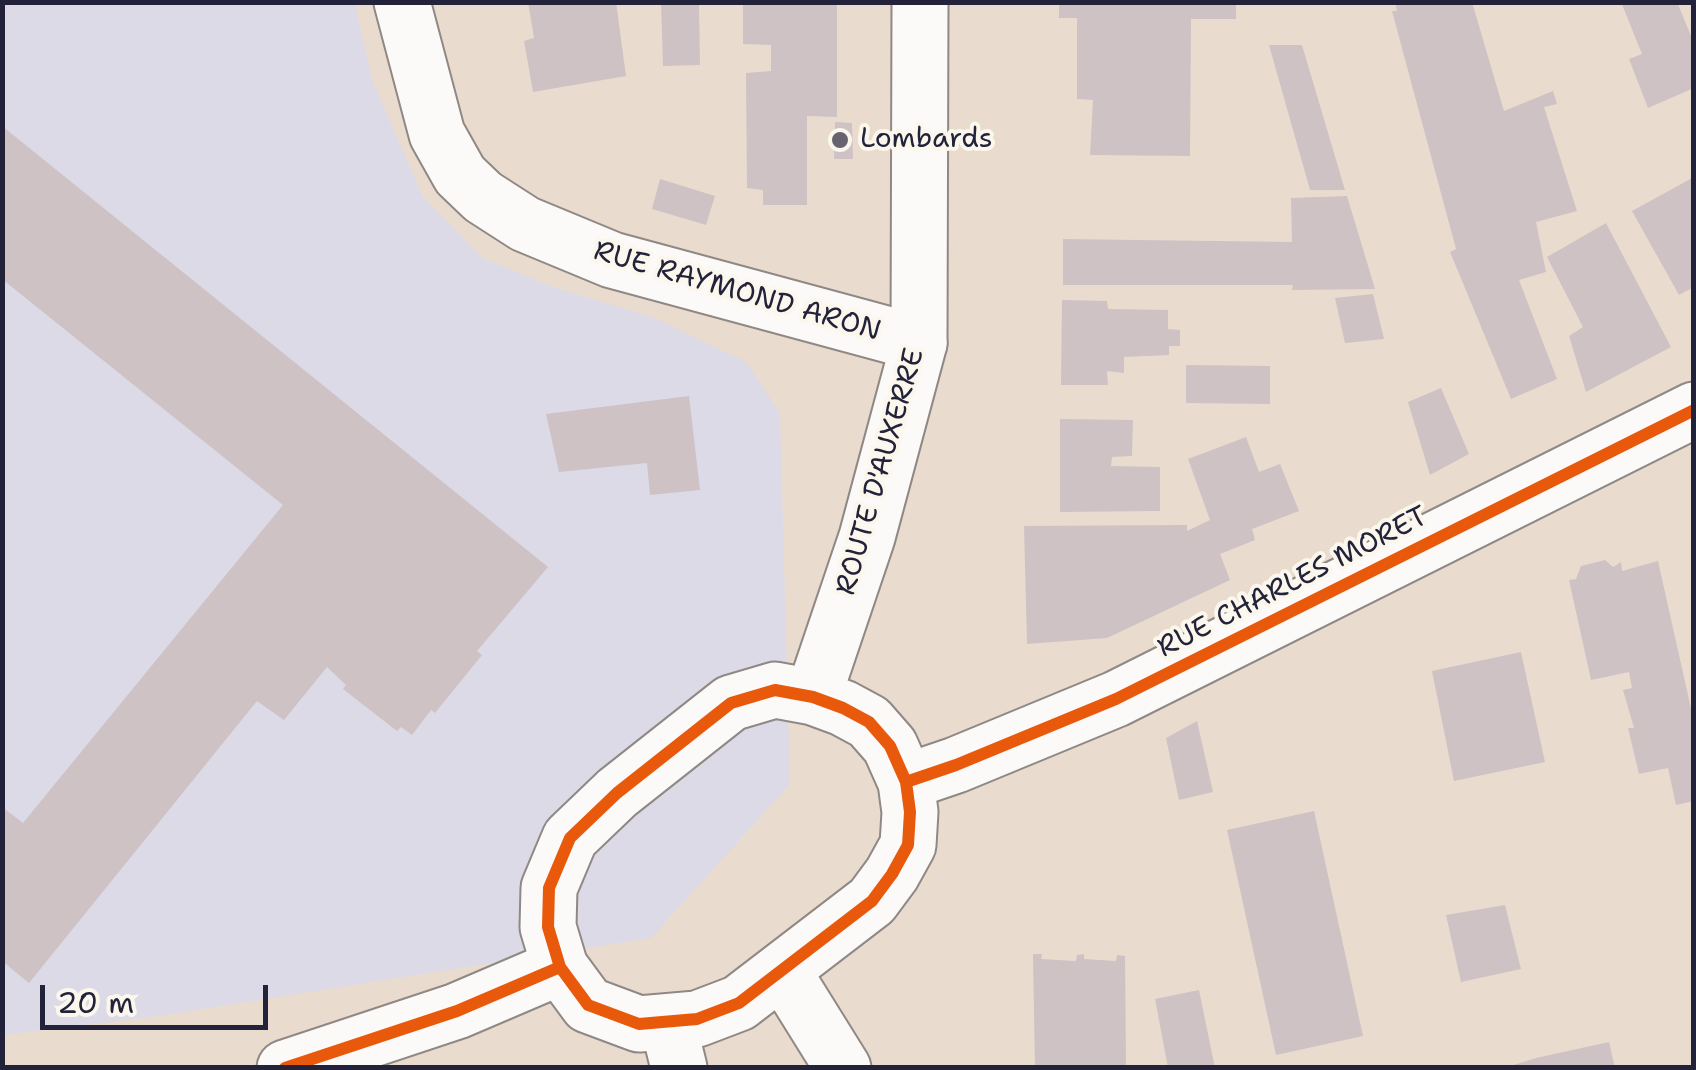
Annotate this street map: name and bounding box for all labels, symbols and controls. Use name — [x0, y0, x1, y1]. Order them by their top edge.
place label: Lombards — [860, 123, 993, 157]
marker: Lombards — [829, 129, 851, 151]
street label: RUE RAYMOND ARON — [590, 235, 884, 349]
street label: ROUTE D'AUXERRE — [830, 345, 932, 599]
street label: RUE CHARLES MORET — [1152, 500, 1434, 666]
scale bar — [45, 965, 272, 1027]
text: 20 m — [57, 982, 134, 1023]

